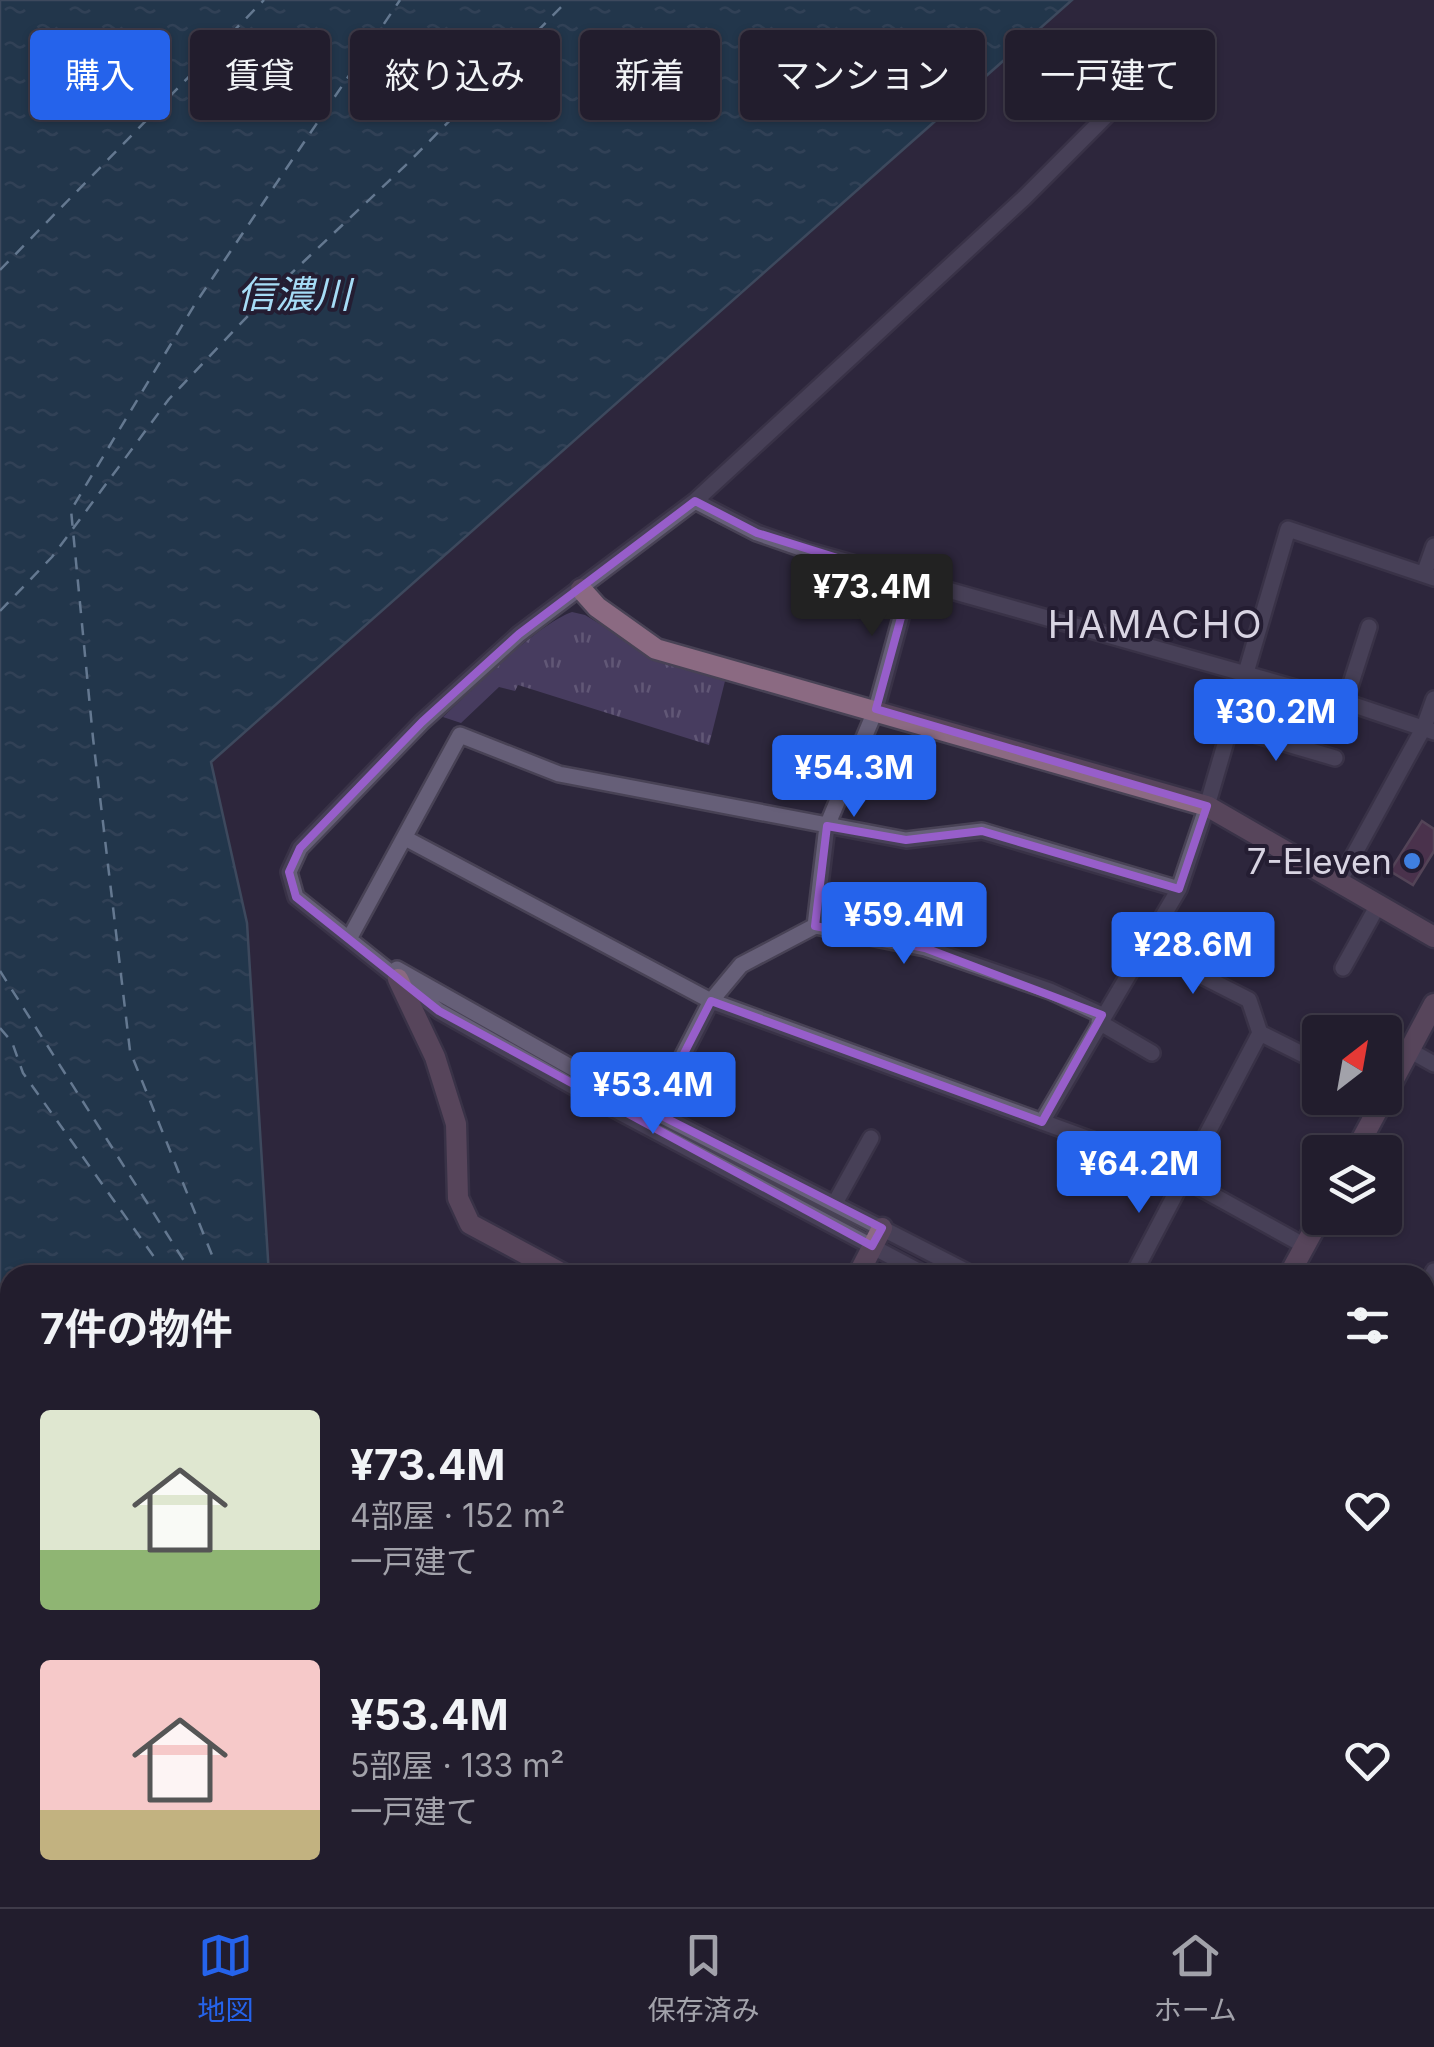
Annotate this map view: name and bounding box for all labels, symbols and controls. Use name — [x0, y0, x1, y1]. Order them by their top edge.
chip: 購入 — [30, 30, 170, 120]
chip: 賃貸 — [190, 30, 330, 120]
chip: 絞り込み — [350, 30, 560, 120]
chip: 新着 — [580, 30, 720, 120]
chip: マンション — [740, 30, 985, 120]
chip: 一戸建て — [1005, 30, 1215, 120]
water label: 信濃川 — [237, 271, 355, 317]
pin: ¥73.4M — [791, 554, 953, 639]
text: ¥73.4M — [813, 567, 931, 606]
district label: HAMACHO — [1048, 601, 1264, 647]
pin: ¥30.2M — [1195, 679, 1357, 764]
text: ¥30.2M — [1216, 692, 1336, 731]
pin: ¥54.3M — [773, 735, 935, 820]
text: ¥54.3M — [794, 748, 914, 787]
place label: 7-Eleven — [1247, 840, 1392, 882]
marker: 7-Eleven — [1401, 850, 1423, 872]
pin: ¥59.4M — [823, 882, 985, 967]
text: ¥59.4M — [844, 895, 964, 934]
pin: ¥28.6M — [1112, 912, 1274, 997]
text: ¥28.6M — [1134, 925, 1252, 964]
north arrow — [1302, 1015, 1402, 1115]
map controls — [1302, 1015, 1402, 1235]
pin: ¥53.4M — [572, 1052, 734, 1137]
text: ¥53.4M — [593, 1065, 713, 1104]
pin: ¥64.2M — [1058, 1131, 1220, 1216]
button: layers — [1302, 1135, 1402, 1235]
text: ¥64.2M — [1079, 1144, 1199, 1183]
icon: filters — [1340, 1298, 1395, 1353]
text: 7件の物件 — [40, 1303, 232, 1354]
text: ¥73.4M — [350, 1439, 505, 1490]
icon: home — [120, 1450, 240, 1570]
icon: heart — [1340, 1483, 1395, 1538]
text: 4部屋 · 152 m² — [350, 1496, 565, 1535]
text: 一戸建て — [350, 1542, 478, 1581]
text: ¥53.4M — [350, 1689, 509, 1740]
icon: home — [120, 1700, 240, 1820]
icon: heart — [1340, 1733, 1395, 1788]
text: 5部屋 · 133 m² — [350, 1746, 564, 1785]
text: 一戸建て — [350, 1792, 478, 1831]
tab: 地図 — [197, 1928, 253, 2028]
tab: 保存済み — [647, 1928, 759, 2028]
tab: ホーム — [1154, 1928, 1237, 2028]

